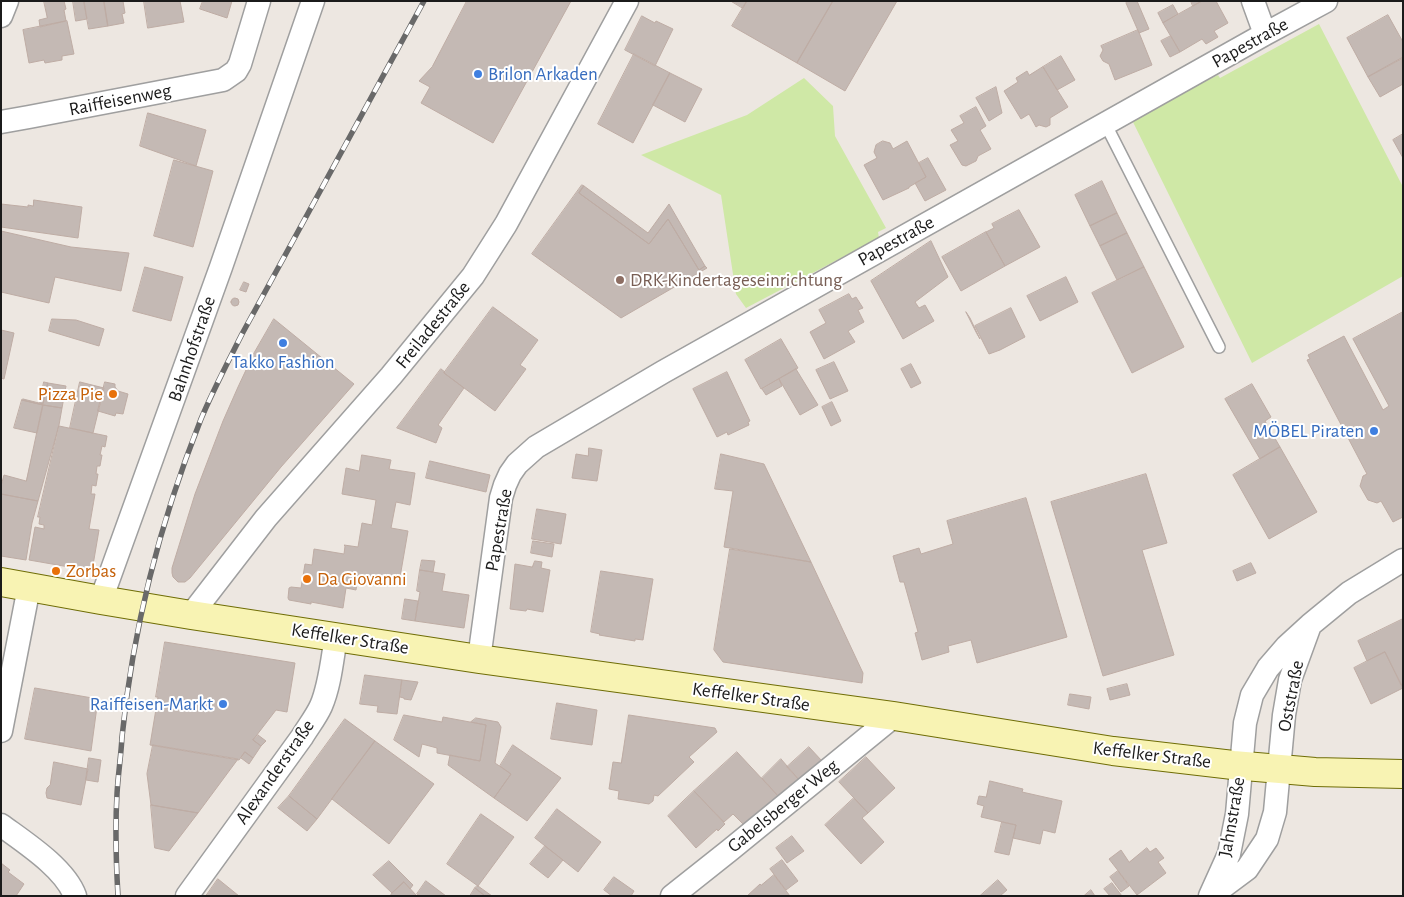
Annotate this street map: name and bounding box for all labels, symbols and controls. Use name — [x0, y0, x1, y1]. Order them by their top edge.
street label: Papestraße — [1208, 13, 1292, 73]
place label: Brilon Arkaden — [488, 63, 598, 85]
marker: Brilon Arkaden — [472, 68, 484, 80]
street label: Raiffeisenweg — [67, 79, 173, 121]
street label: Papestraße — [854, 211, 938, 271]
place label: DRK-Kindertageseinrichtung — [630, 269, 842, 291]
marker: DRK-Kindertageseinrichtung — [614, 274, 626, 286]
street label: Freiladestraße — [391, 277, 475, 373]
street label: Bahnhofstraße — [163, 293, 221, 405]
marker: Takko Fashion — [277, 337, 289, 349]
place label: Takko Fashion — [231, 351, 335, 373]
place label: Pizza Pie — [38, 383, 103, 405]
marker: Pizza Pie — [107, 388, 119, 400]
place label: MÖBEL Piraten — [1253, 420, 1364, 442]
marker: MÖBEL Piraten — [1368, 425, 1380, 437]
street label: Papestraße — [481, 487, 517, 573]
place label: Zorbas — [66, 560, 116, 582]
marker: Zorbas — [50, 565, 62, 577]
place label: Da Giovanni — [317, 568, 407, 590]
marker: Da Giovanni — [301, 573, 313, 585]
street label: Keffelker Straße — [290, 618, 410, 660]
street label: Oststraße — [1273, 658, 1309, 734]
street label: Keffelker Straße — [691, 677, 811, 717]
place label: Raiffeisen-Markt — [90, 693, 213, 715]
marker: Raiffeisen-Markt — [217, 698, 229, 710]
street label: Alexanderstraße — [231, 715, 319, 829]
street label: Keffelker Straße — [1092, 736, 1212, 774]
street label: Gabelsberger Weg — [723, 754, 843, 858]
street label: Jahnstraße — [1214, 775, 1250, 859]

